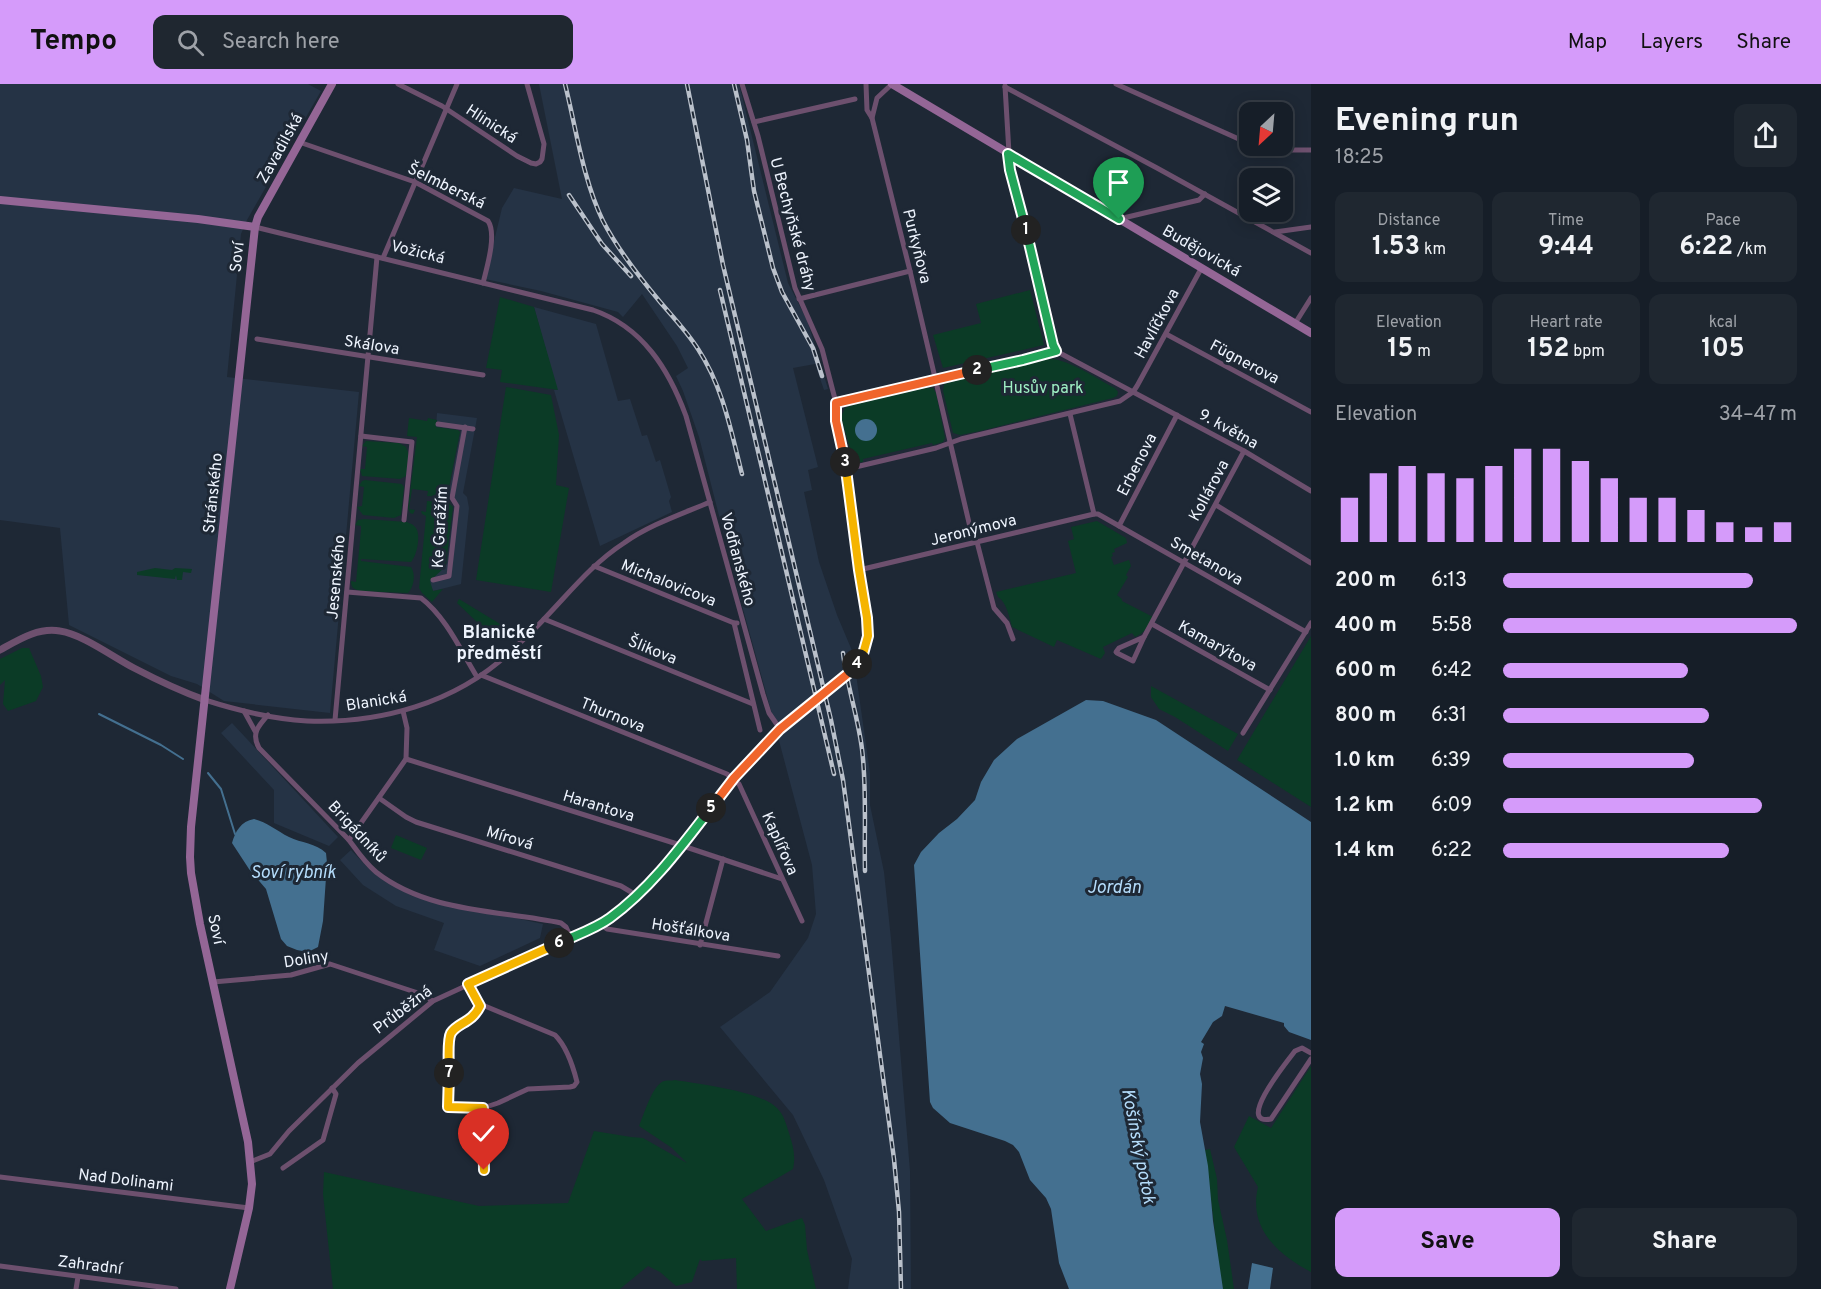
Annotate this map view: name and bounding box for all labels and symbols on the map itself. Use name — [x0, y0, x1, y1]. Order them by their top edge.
street label: Hlinická — [461, 101, 520, 149]
north arrow — [1239, 102, 1293, 156]
street label: Zavadilská — [253, 110, 308, 187]
street label: U Bechyňské dráhy — [765, 155, 820, 294]
pin — [1093, 157, 1144, 219]
street label: Šelmberská — [404, 158, 489, 214]
street label: Purkyňova — [897, 207, 935, 286]
pin: 1 — [1011, 215, 1041, 245]
street label: Budějovická — [1158, 221, 1244, 282]
street label: Vožická — [389, 237, 446, 269]
street label: Soví — [226, 239, 250, 273]
street label: Havlíčkova — [1131, 285, 1185, 362]
street label: Skálova — [343, 332, 401, 360]
street label: Fügnerova — [1206, 336, 1282, 389]
pin: 2 — [962, 355, 992, 385]
park label: Husův park — [1002, 379, 1084, 399]
street label: 9. května — [1195, 405, 1261, 454]
street label: Erbenova — [1113, 430, 1162, 500]
pin: 3 — [830, 447, 860, 477]
street label: Stránského — [200, 452, 228, 534]
street label: Kollárova — [1185, 457, 1234, 525]
street label: Ke Garážím — [429, 485, 453, 569]
street label: Vodňanského — [715, 511, 759, 609]
street label: Jeronýmova — [928, 511, 1019, 551]
street label: Smetanova — [1166, 533, 1246, 591]
street label: Jesenského — [323, 534, 351, 620]
street label: Michalovicova — [618, 556, 719, 612]
street label: Kamarýtova — [1174, 617, 1260, 677]
district label: Blanické předměstí — [456, 622, 543, 666]
street label: Šlikova — [625, 630, 680, 670]
pin: 4 — [842, 649, 872, 679]
street label: Blanická — [344, 687, 408, 717]
street label: Thurnova — [577, 694, 648, 738]
street label: Harantova — [560, 787, 637, 827]
pin: 5 — [696, 793, 726, 823]
street label: Brigádníků — [323, 797, 390, 868]
street label: Kaplířova — [756, 809, 802, 879]
street label: Mírová — [483, 822, 535, 856]
water label: Soví rybník — [250, 862, 337, 885]
water label: Jordán — [1087, 877, 1141, 900]
street label: Soví — [202, 912, 228, 948]
street label: Hošťálkova — [650, 914, 732, 947]
pin: 6 — [544, 928, 574, 958]
street label: Doliny — [282, 947, 330, 973]
street label: Průběžná — [370, 982, 437, 1039]
pin: 7 — [434, 1058, 464, 1088]
water label: Košínský potok — [1115, 1087, 1160, 1207]
pin — [458, 1108, 509, 1170]
street label: Nad Dolinami — [77, 1165, 174, 1197]
street label: Zahradní — [56, 1252, 125, 1280]

